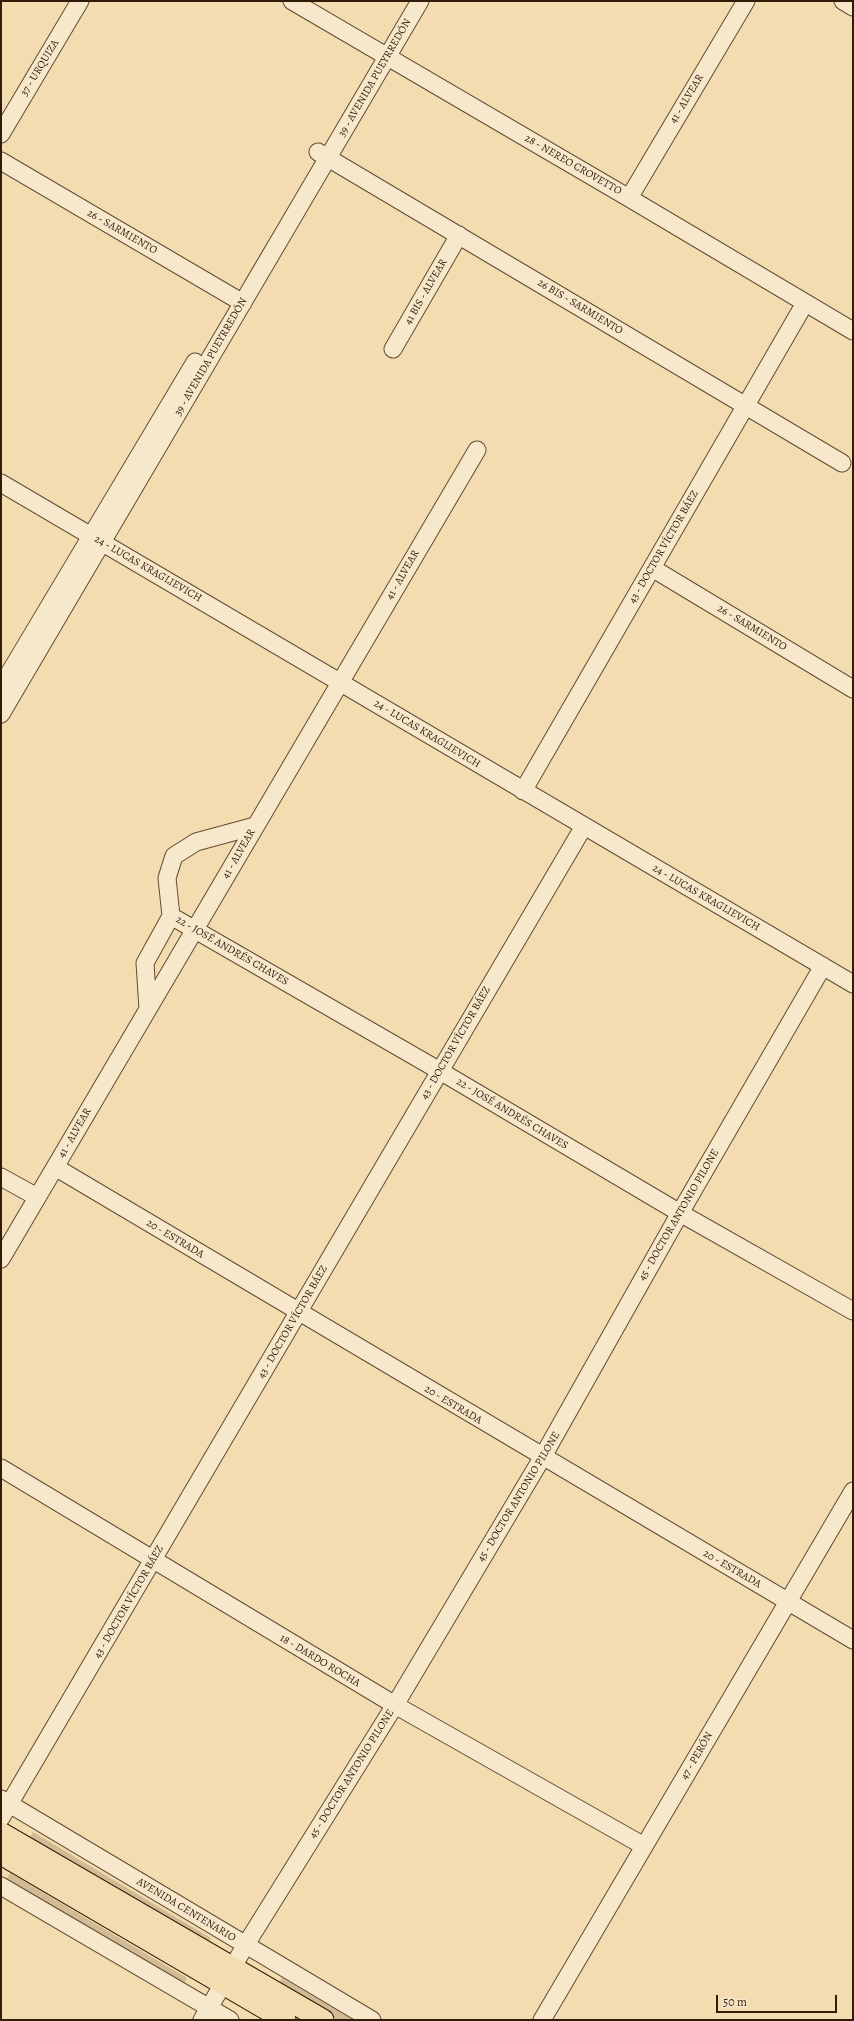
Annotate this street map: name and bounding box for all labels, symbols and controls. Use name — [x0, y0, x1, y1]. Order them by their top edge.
street label: 39 - AVENIDA PUEYRREDÓN — [336, 17, 414, 139]
street label: 37 - URQUIZA — [18, 37, 62, 99]
street label: 41 - ALVEAR — [667, 72, 707, 126]
street label: 28 - NEREO CROVETTO — [522, 132, 624, 198]
street label: 26 - SARMIENTO — [85, 207, 159, 257]
street label: 41 BIS - ALVEAR — [402, 257, 450, 327]
street label: 26 BIS - SARMIENTO — [535, 276, 625, 338]
street label: 39 - AVENIDA PUEYRREDÓN — [172, 296, 250, 418]
street label: 43 - DOCTOR VÍCTOR BÁEZ — [626, 488, 702, 606]
street label: 24 - LUCAS KRAGLIEVICH — [92, 533, 204, 605]
street label: 41 - ALVEAR — [383, 548, 423, 602]
street label: 26 - SARMIENTO — [715, 602, 789, 654]
street label: 24 - LUCAS KRAGLIEVICH — [371, 697, 483, 771]
street label: 41 - ALVEAR — [219, 827, 259, 881]
street label: 24 - LUCAS KRAGLIEVICH — [650, 862, 762, 934]
street label: 22 - JOSÉ ANDRÉS CHAVES — [173, 913, 291, 989]
street label: 43 - DOCTOR VÍCTOR BÁEZ — [418, 984, 494, 1102]
street label: 22 - JOSÉ ANDRÉS CHAVES — [454, 1075, 570, 1153]
street label: 41 - ALVEAR — [55, 1106, 95, 1160]
street label: 45 - DOCTOR ANTONIO PILONE — [636, 1147, 722, 1283]
street label: 20 - ESTRADA — [144, 1217, 206, 1261]
street label: 43 - DOCTOR VÍCTOR BÁEZ — [255, 1263, 331, 1381]
street label: 20 - ESTRADA — [422, 1383, 484, 1427]
street label: 45 - DOCTOR ANTONIO PILONE — [475, 1429, 563, 1565]
street label: 43 - DOCTOR VÍCTOR BÁEZ — [91, 1543, 167, 1661]
street label: 20 - ESTRADA — [700, 1547, 764, 1591]
street label: 18 - DARDO ROCHA — [277, 1632, 363, 1690]
street label: 45 - DOCTOR ANTONIO PILONE — [307, 1707, 397, 1841]
street label: 47 - PERÓN — [678, 1730, 716, 1782]
street label: AVENIDA CENTENARIO — [134, 1875, 238, 1945]
scale bar — [718, 1987, 839, 2013]
text: 50 m — [723, 1994, 747, 2010]

